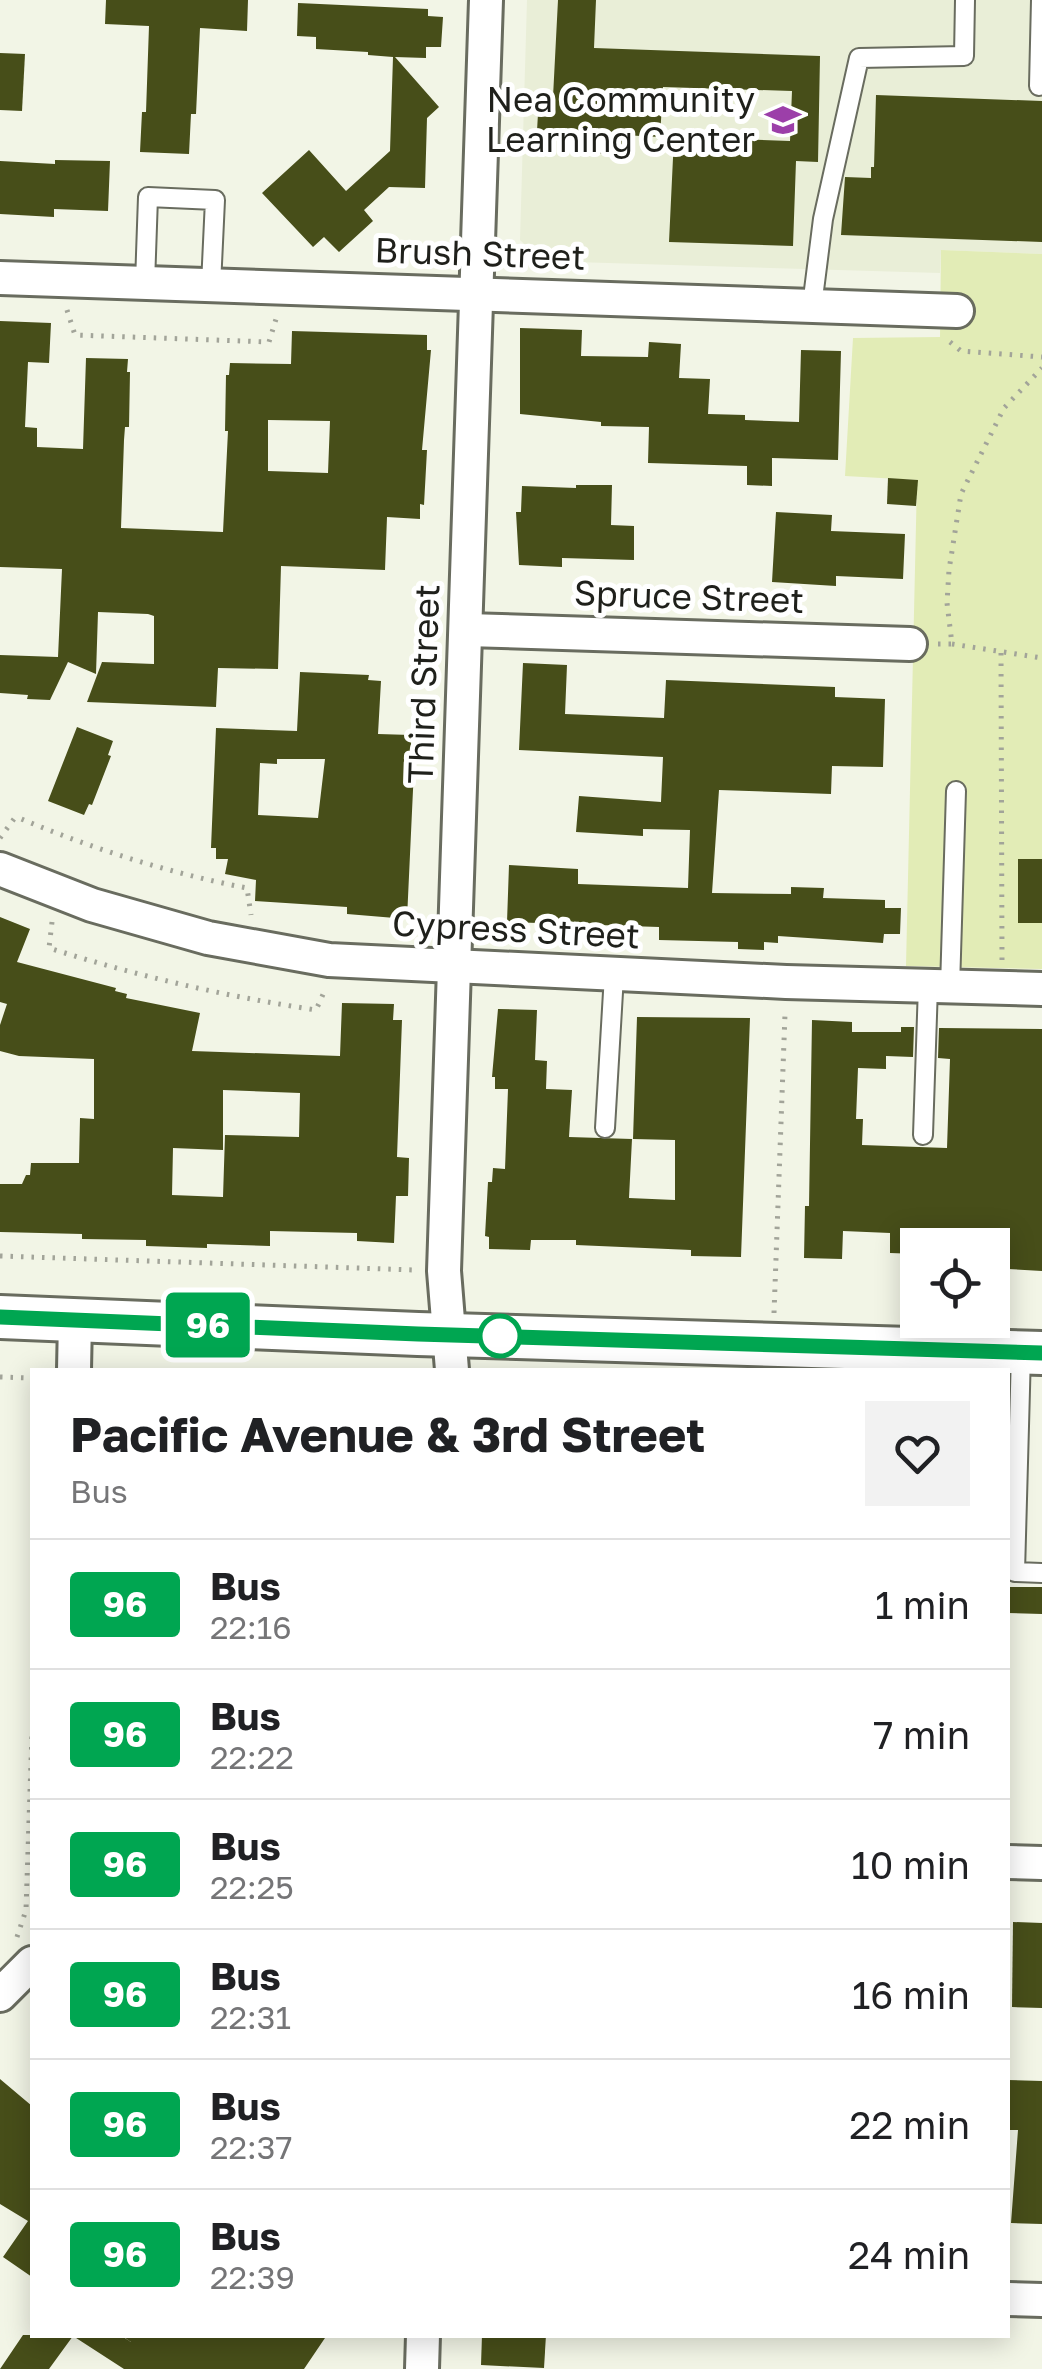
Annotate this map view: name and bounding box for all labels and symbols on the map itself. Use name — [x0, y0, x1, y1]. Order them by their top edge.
place label: Nea Community Learning Center — [486, 78, 755, 160]
school or university icon: Nea Community Learning Center — [764, 101, 802, 139]
street label: Brush Street — [374, 228, 586, 278]
street label: Spruce Street — [573, 571, 805, 621]
street label: Third Street — [399, 583, 447, 785]
street label: Cypress Street — [391, 902, 641, 956]
line badge: 96 — [163, 1292, 253, 1358]
unlabelled marker — [479, 1315, 521, 1357]

